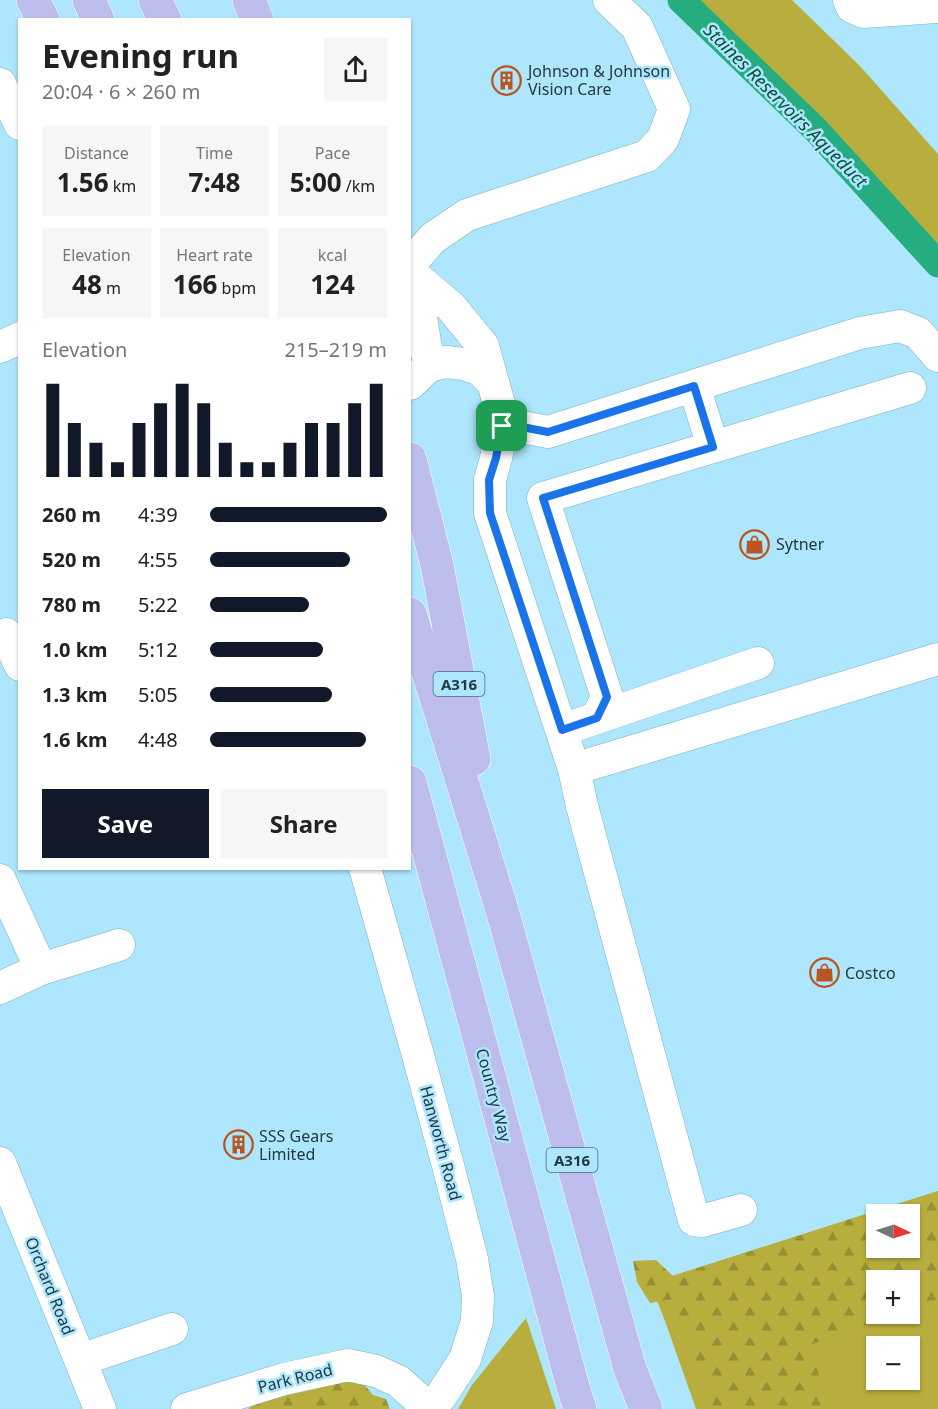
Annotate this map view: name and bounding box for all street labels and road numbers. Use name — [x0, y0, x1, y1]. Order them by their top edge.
road number: A316 — [434, 672, 484, 696]
street label: Country Way — [471, 1046, 517, 1145]
street label: Hanworth Road — [415, 1083, 467, 1203]
road number: A316 — [546, 1148, 598, 1172]
street label: Orchard Road — [20, 1234, 80, 1338]
street label: Park Road — [255, 1358, 335, 1398]

